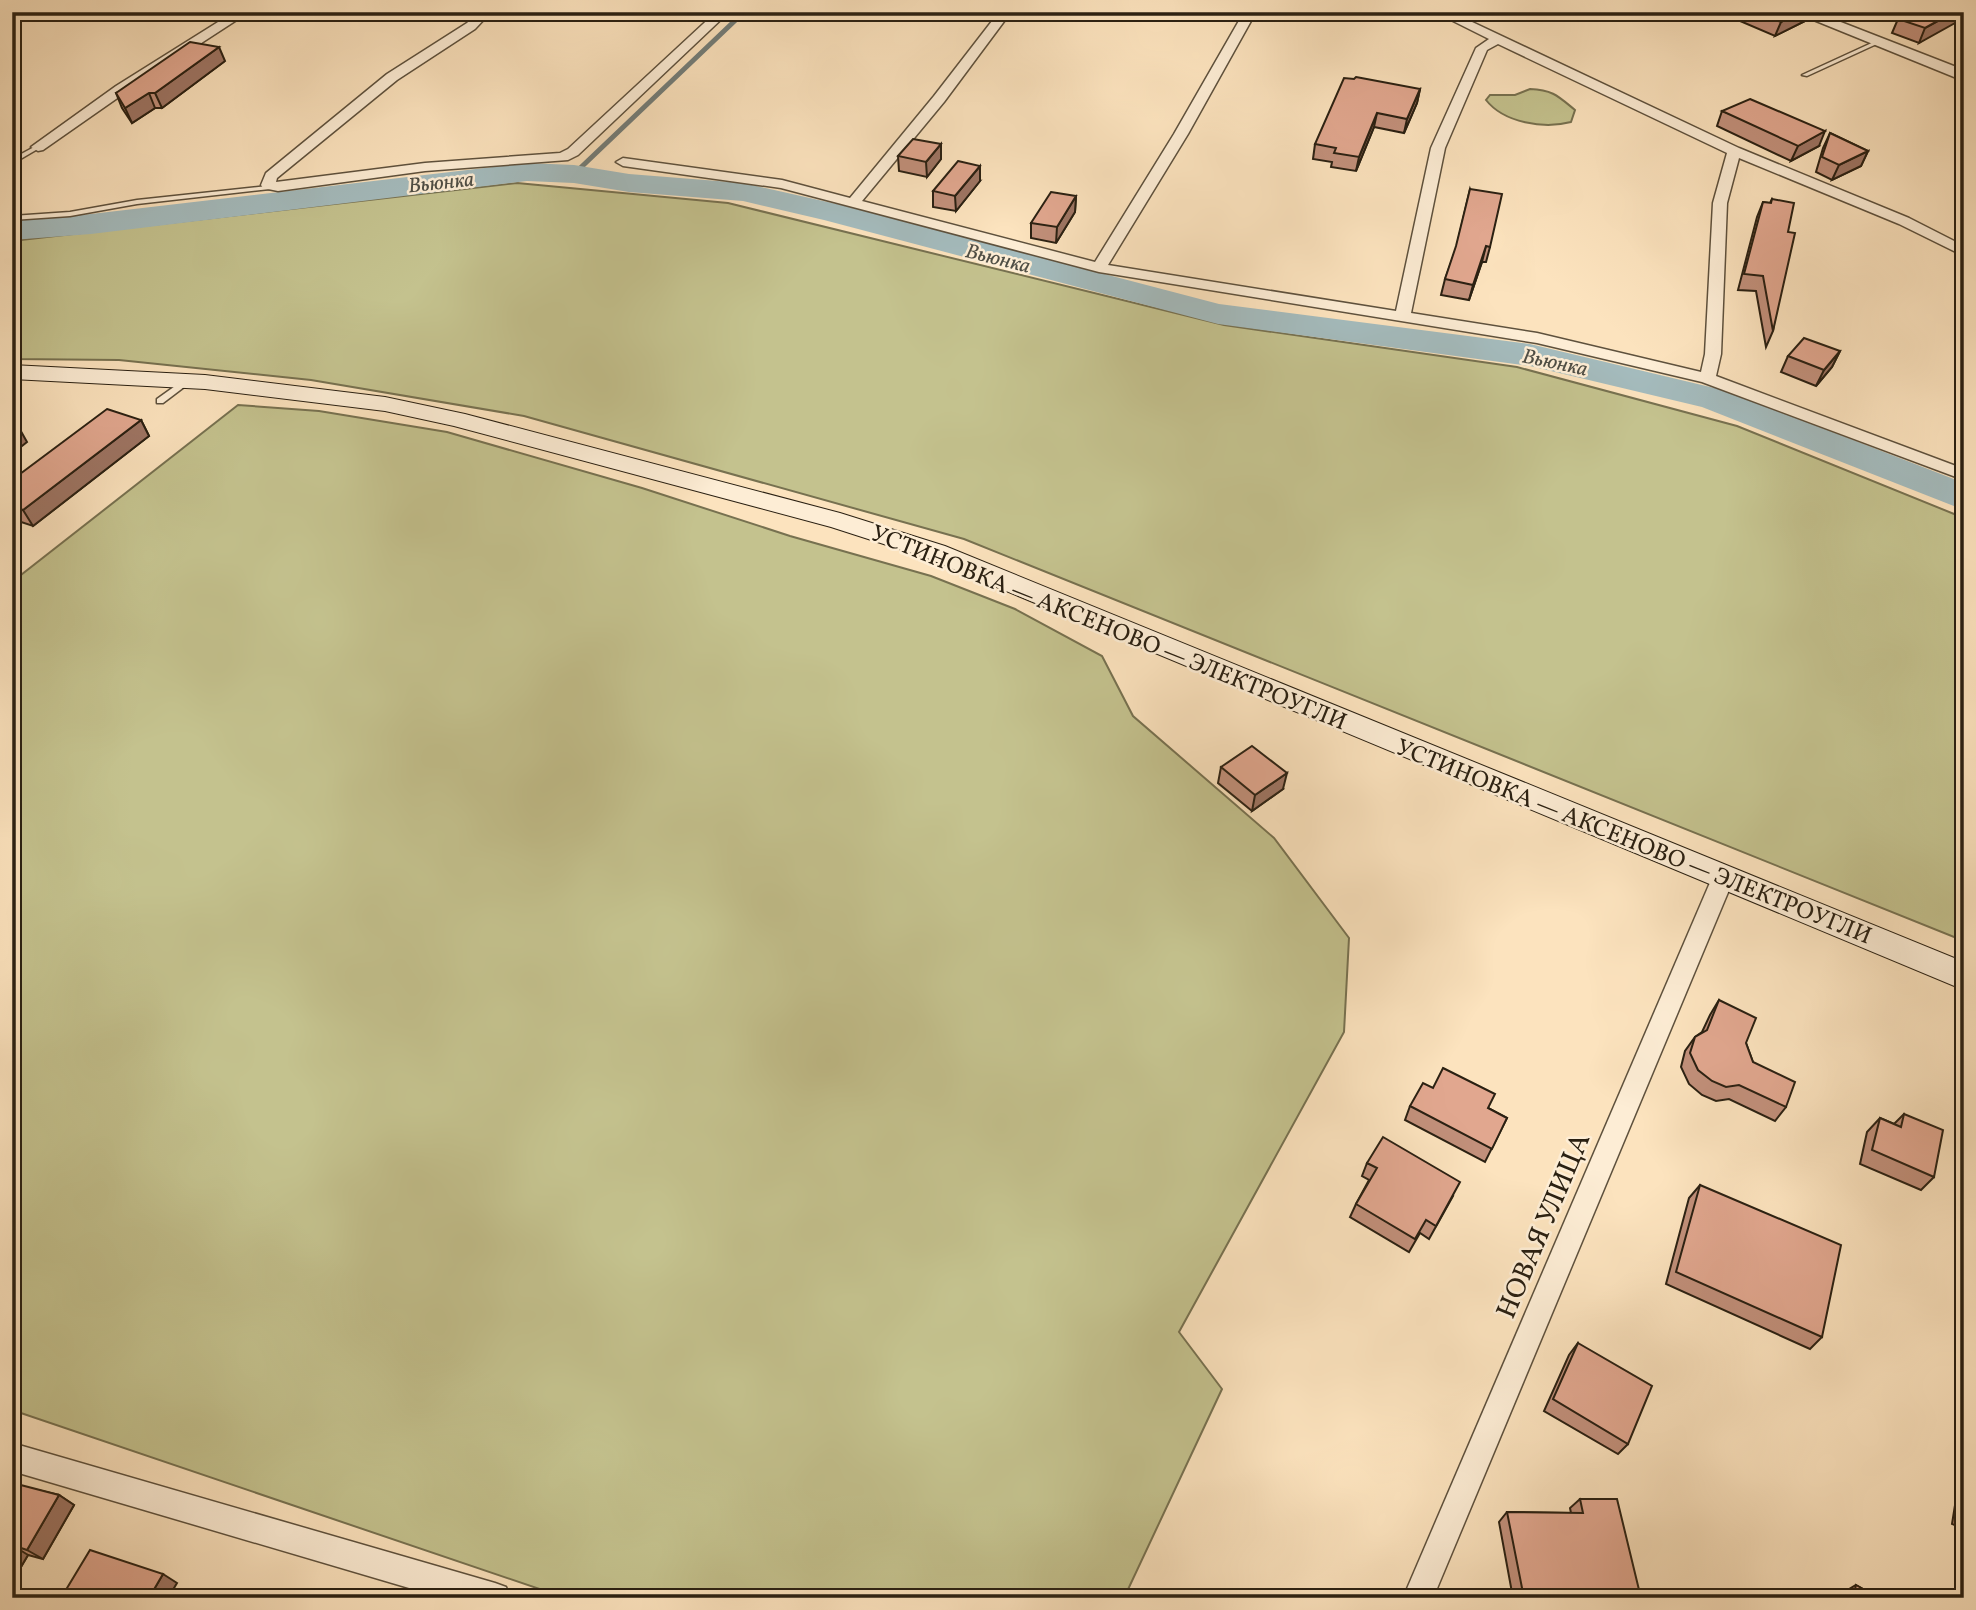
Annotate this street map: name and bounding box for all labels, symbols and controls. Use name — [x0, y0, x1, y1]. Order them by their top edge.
water label: Вьюнка — [407, 166, 476, 201]
water label: Вьюнка — [962, 237, 1033, 282]
water label: Вьюнка — [1519, 342, 1590, 385]
street label: УСТИНОВКА — АКСЕНОВО — ЭЛЕКТРОУГЛИ — [865, 517, 1351, 740]
street label: УСТИНОВКА — АКСЕНОВО — ЭЛЕКТРОУГЛИ — [1390, 731, 1876, 954]
street label: НОВАЯ УЛИЦА — [1488, 1127, 1601, 1325]

